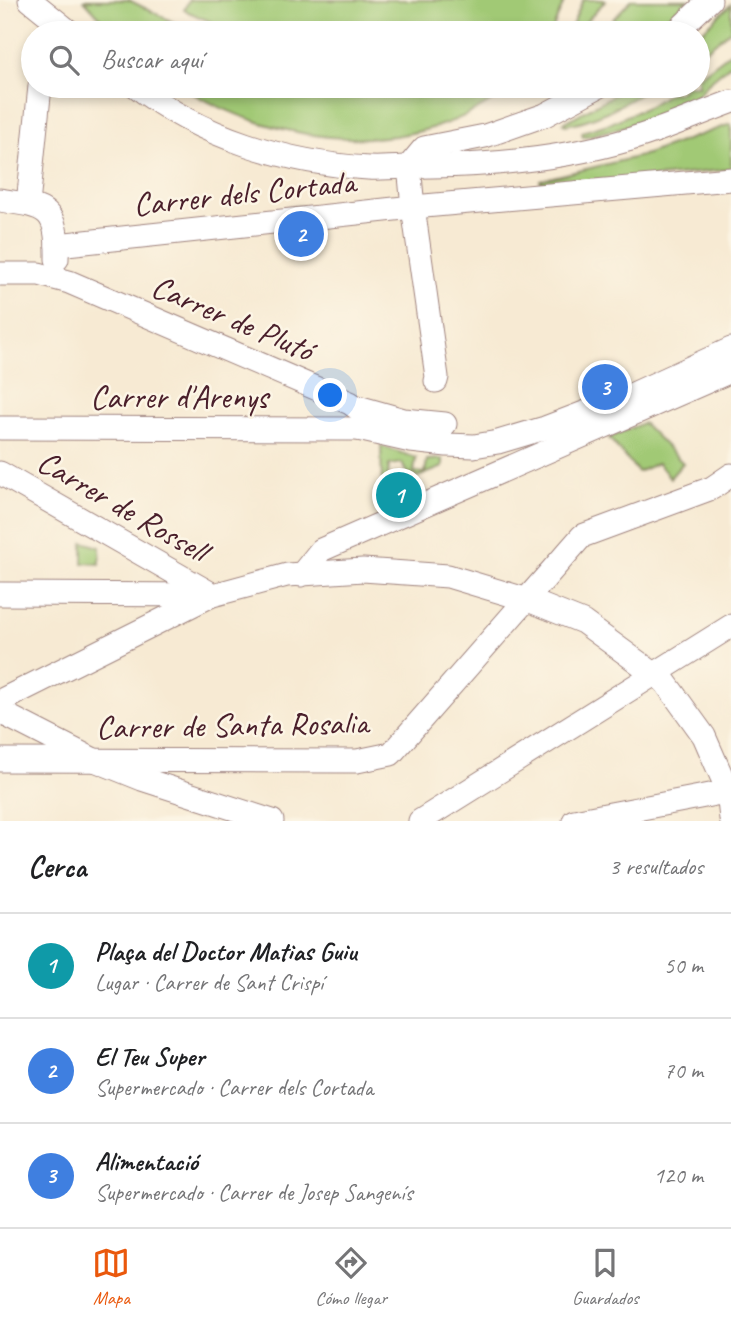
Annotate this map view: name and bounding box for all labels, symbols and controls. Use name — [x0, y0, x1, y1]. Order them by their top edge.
search box — [21, 21, 710, 98]
icon: search — [45, 41, 83, 79]
text: Buscar aquí — [101, 43, 203, 76]
street label: Carrer dels Cortada — [131, 160, 359, 226]
pin: 2 — [278, 208, 324, 260]
street label: Carrer de Plutó — [145, 265, 324, 372]
pin: 3 — [582, 361, 628, 413]
street label: Carrer d'Arenys — [90, 376, 270, 418]
your location — [313, 378, 347, 412]
street label: Carrer de Rossell — [30, 440, 220, 574]
pin: 1 — [376, 469, 422, 521]
street label: Carrer de Santa Rosalia — [96, 702, 371, 748]
text: Cerca — [28, 848, 86, 886]
text: 3 resultados — [609, 852, 703, 881]
text: Plaça del Doctor Matias Guiu — [95, 935, 357, 968]
text: 1 — [46, 951, 56, 980]
text: 50 m — [664, 951, 703, 980]
text: Lugar · Carrer de Sant Crispí — [95, 968, 323, 997]
text: El Teu Super — [95, 1040, 204, 1073]
text: 2 — [46, 1056, 56, 1085]
text: 70 m — [664, 1056, 703, 1085]
text: Supermercado · Carrer dels Cortada — [95, 1073, 373, 1102]
text: Alimentació — [95, 1145, 198, 1178]
text: 3 — [46, 1161, 56, 1190]
text: 120 m — [654, 1161, 703, 1190]
text: Supermercado · Carrer de Josep Sangenís — [95, 1178, 413, 1207]
tab: Mapa — [92, 1244, 130, 1310]
tab: Cómo llegar — [315, 1244, 387, 1310]
tab: Guardados — [572, 1244, 639, 1310]

